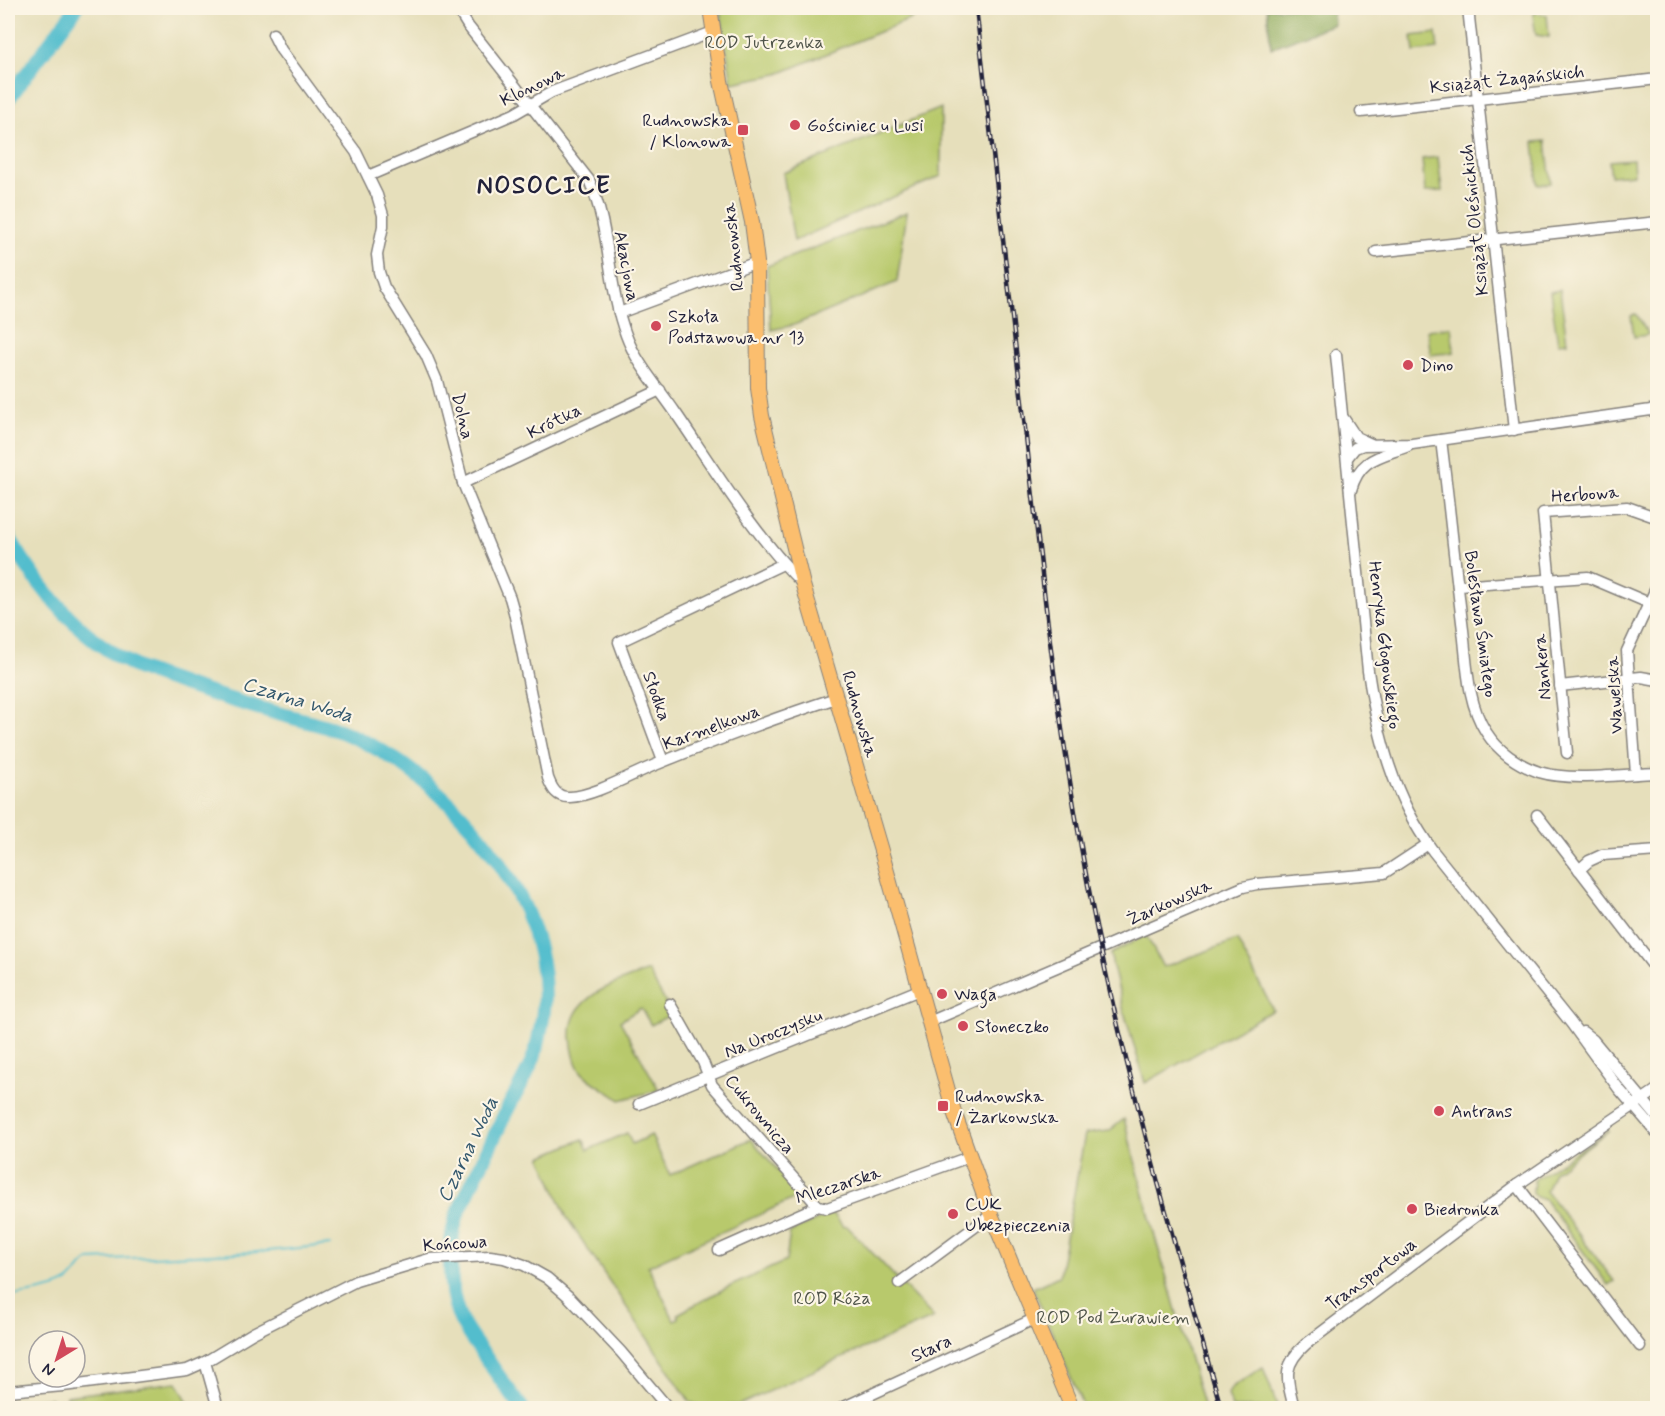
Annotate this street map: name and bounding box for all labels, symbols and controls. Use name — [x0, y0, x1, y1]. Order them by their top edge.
park label: ROD Jutrzenka — [704, 31, 824, 55]
street label: Książąt Żagańskich — [1429, 60, 1586, 100]
street label: Klonowa — [496, 61, 569, 113]
place label: Rudnowska / Klonowa — [642, 109, 731, 154]
place label: Gościniec u Lusi — [807, 114, 923, 138]
marker: Gościniec u Lusi — [788, 118, 802, 132]
marker: Rudnowska / Klonowa — [736, 123, 750, 137]
street label: Książąt Oleśnickich — [1455, 143, 1495, 297]
district label: NOSOCICE — [477, 171, 611, 202]
street label: Rudnowska — [717, 201, 751, 292]
street label: Akacjowa — [607, 229, 645, 304]
place label: Szkoła Podstawowa nr 13 — [668, 305, 804, 350]
marker: Szkoła Podstawowa nr 13 — [649, 319, 663, 333]
place label: Dino — [1420, 354, 1453, 378]
marker: Dino — [1401, 358, 1415, 372]
street label: Dolna — [445, 391, 479, 442]
street label: Krótka — [523, 398, 586, 445]
street label: Herbowa — [1550, 481, 1620, 509]
street label: Bolesława Śmiałego — [1458, 549, 1502, 699]
street label: Henryka Głogowskiego — [1360, 560, 1406, 731]
street label: Nankera — [1528, 633, 1558, 701]
street label: Wawelska — [1601, 655, 1629, 734]
street label: Słodka — [636, 668, 676, 724]
street label: Rudnowska — [835, 668, 883, 760]
water label: Czarna Woda — [239, 671, 356, 730]
street label: Karmelkowa — [659, 699, 763, 757]
street label: Żarkowska — [1123, 873, 1216, 932]
place label: Waga — [954, 983, 997, 1009]
marker: Waga — [935, 987, 949, 1001]
street label: Na Uroczysku — [721, 1003, 826, 1064]
place label: Słoneczko — [975, 1015, 1049, 1039]
marker: Słoneczko — [956, 1019, 970, 1033]
street label: Cukrownicza — [719, 1070, 800, 1159]
place label: Rudnowska / Żarkowska — [955, 1085, 1059, 1130]
water label: Czarna Woda — [431, 1092, 506, 1207]
marker: Rudnowska / Żarkowska — [936, 1099, 950, 1113]
place label: Antrans — [1451, 1100, 1512, 1124]
marker: Antrans — [1432, 1104, 1446, 1118]
street label: Mleczarska — [793, 1161, 884, 1211]
place label: CUK Ubezpieczenia — [965, 1193, 1071, 1238]
place label: Biedronka — [1424, 1198, 1499, 1222]
marker: Biedronka — [1405, 1202, 1419, 1216]
marker: CUK Ubezpieczenia — [946, 1207, 960, 1221]
street label: Końcowa — [422, 1230, 488, 1258]
street label: Transportowa — [1321, 1233, 1422, 1317]
park label: ROD Róża — [793, 1287, 871, 1311]
park label: ROD Pod Żurawiem — [1036, 1306, 1190, 1330]
north arrow — [27, 1329, 87, 1389]
street label: Stara — [907, 1329, 956, 1369]
text: N — [38, 1358, 59, 1381]

